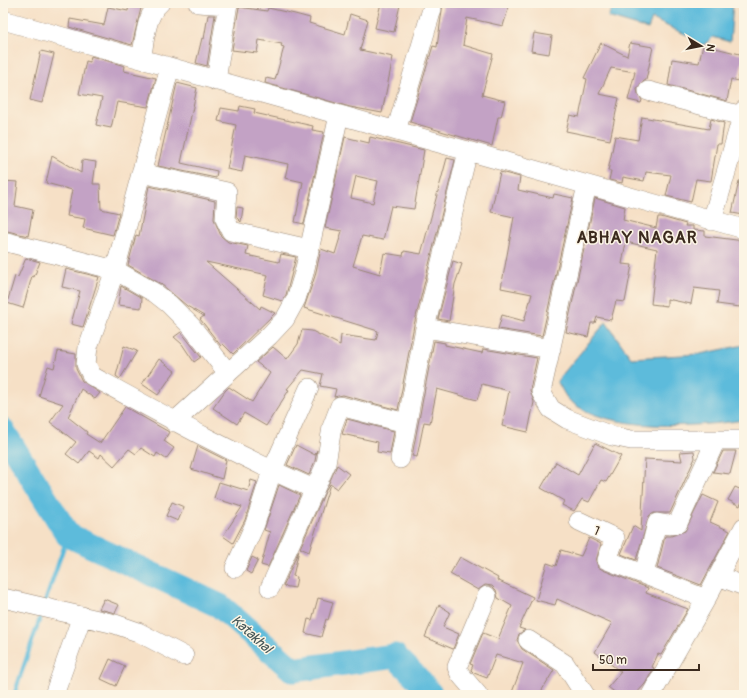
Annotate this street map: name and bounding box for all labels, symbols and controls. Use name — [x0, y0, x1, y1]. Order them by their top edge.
north arrow — [681, 26, 721, 66]
text: N — [703, 43, 717, 53]
district label: ABHAY NAGAR — [576, 227, 698, 248]
street label: 1 — [591, 523, 602, 539]
water label: Katakhal — [228, 612, 277, 658]
scale bar — [593, 646, 699, 672]
text: 50 m — [599, 653, 627, 668]

